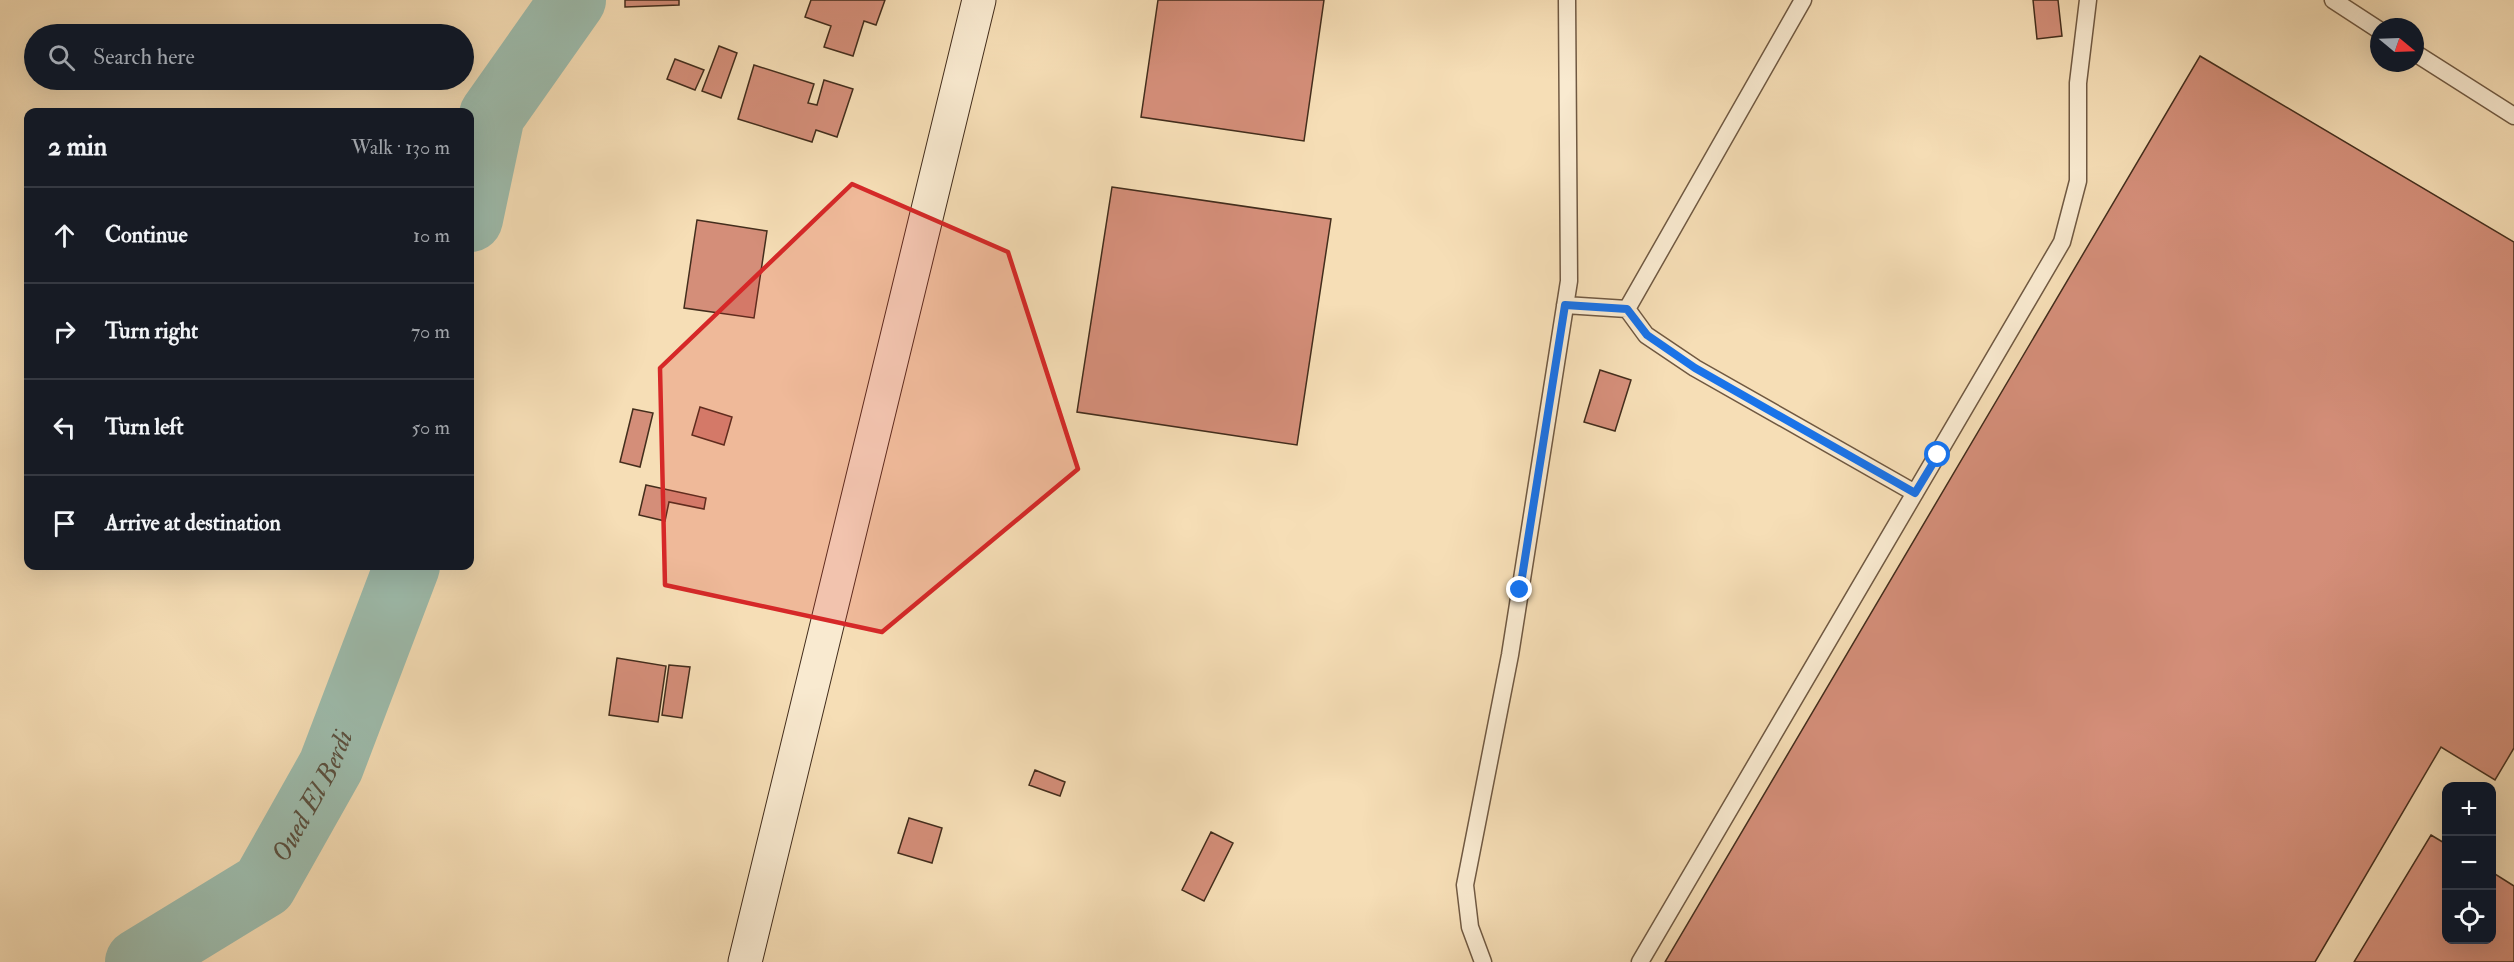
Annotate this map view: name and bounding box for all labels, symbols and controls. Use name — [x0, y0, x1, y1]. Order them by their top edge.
north arrow — [2370, 18, 2424, 72]
search box — [24, 24, 474, 90]
icon: search — [45, 41, 78, 74]
text: Search here — [93, 43, 195, 71]
text: 2 min — [48, 131, 107, 163]
text: Walk · 130 m — [351, 135, 450, 160]
icon: ahead — [48, 219, 81, 252]
text: Continue — [105, 221, 188, 249]
text: 10 m — [413, 223, 450, 248]
icon: right — [48, 315, 81, 348]
text: Turn right — [105, 317, 198, 345]
text: 70 m — [411, 319, 450, 344]
icon: left — [48, 411, 81, 444]
text: Turn left — [105, 413, 184, 441]
text: 50 m — [411, 415, 450, 440]
route start — [1924, 441, 1950, 467]
icon: arrive — [48, 507, 81, 540]
text: Arrive at destination — [105, 509, 281, 537]
route end — [1506, 576, 1532, 602]
water label: Oued El Berdi — [264, 725, 360, 868]
map controls — [2442, 782, 2496, 944]
button: + — [2442, 782, 2496, 836]
button: − — [2442, 836, 2496, 890]
button: locate — [2442, 890, 2496, 944]

